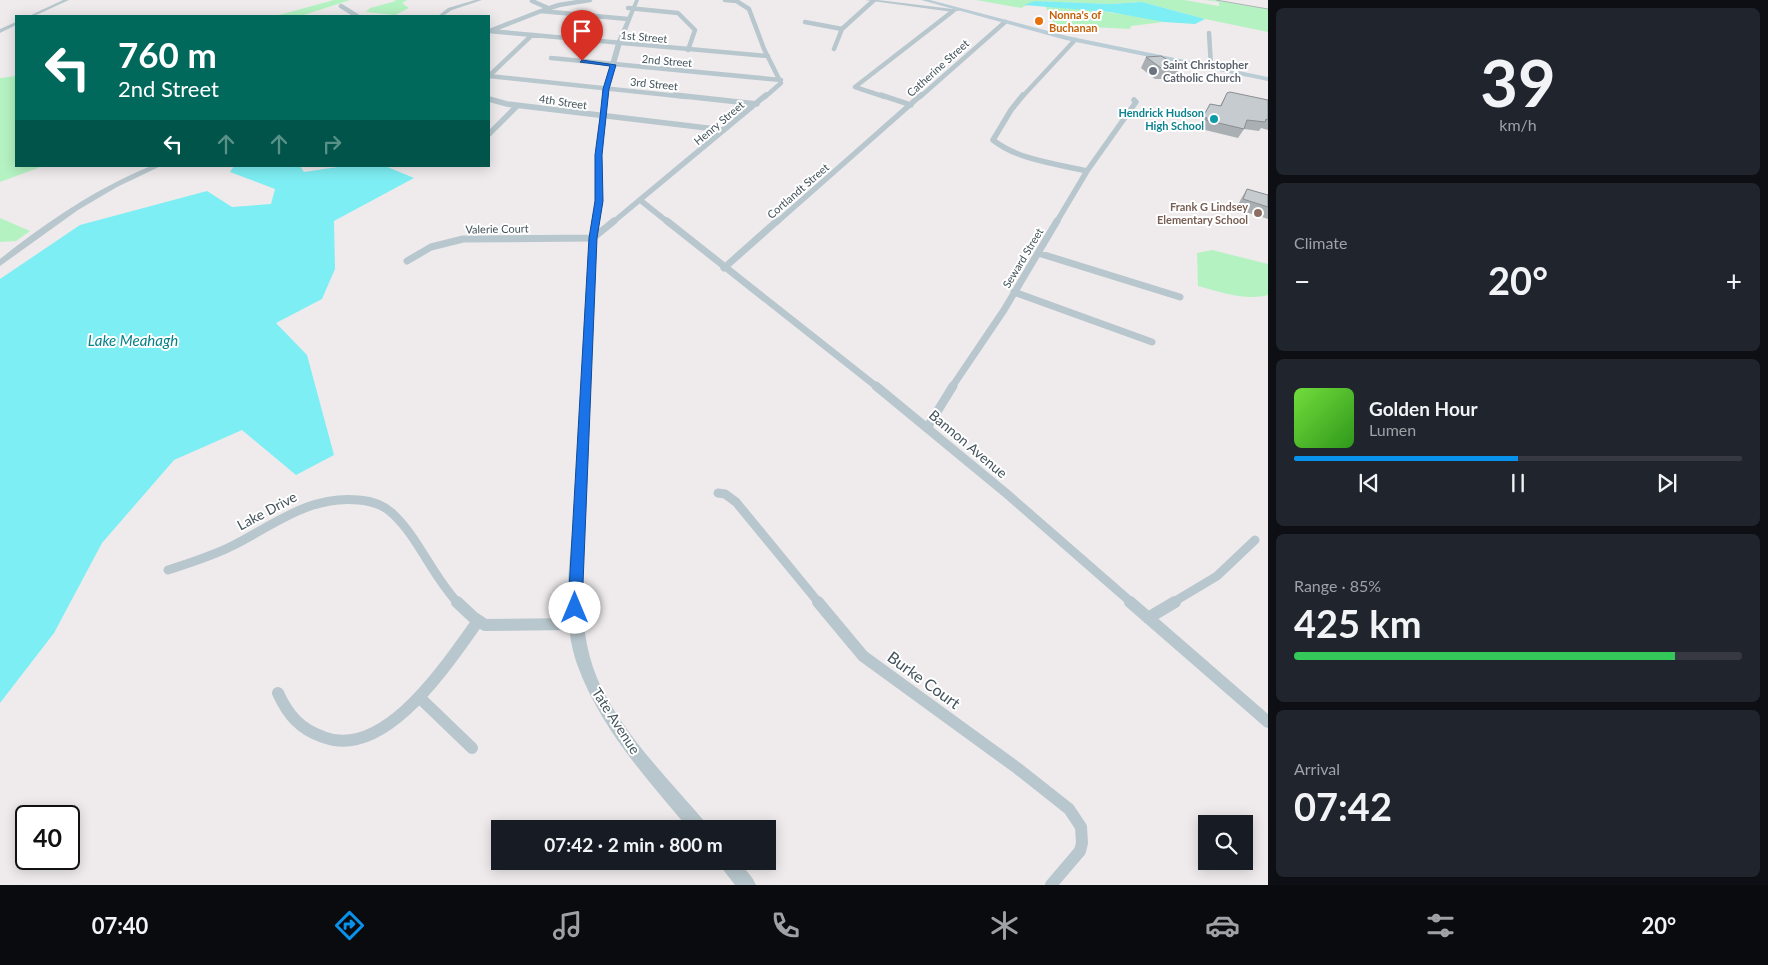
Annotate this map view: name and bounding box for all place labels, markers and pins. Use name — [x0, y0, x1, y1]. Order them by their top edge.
place label: Nonna's of Buchanan — [1049, 8, 1101, 34]
pin — [561, 10, 603, 61]
marker: Nonna's of Buchanan — [1033, 15, 1045, 27]
place label: Saint Christopher Catholic Church — [1163, 58, 1249, 84]
marker: Saint Christopher Catholic Church — [1147, 65, 1159, 77]
place label: Hendrick Hudson High School — [1118, 106, 1204, 132]
marker: Hendrick Hudson High School — [1208, 113, 1220, 125]
place label: Frank G Lindsey Elementary School — [1157, 200, 1248, 226]
marker: Frank G Lindsey Elementary School — [1252, 207, 1264, 219]

